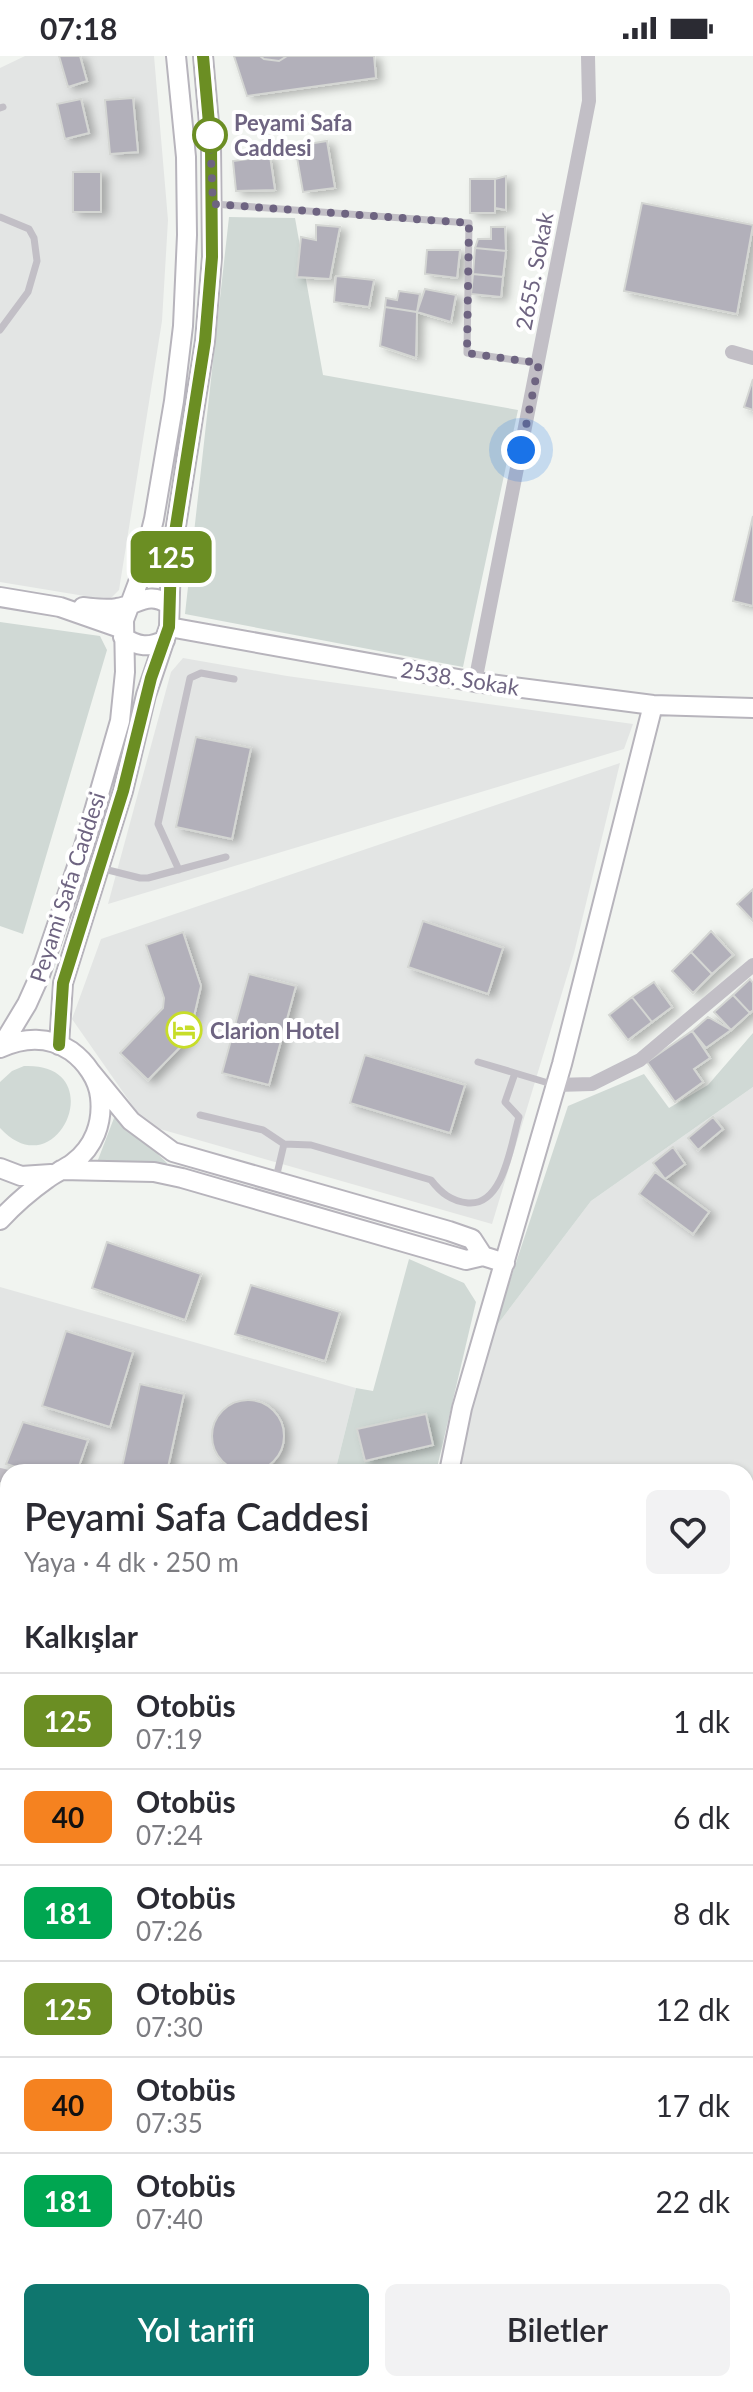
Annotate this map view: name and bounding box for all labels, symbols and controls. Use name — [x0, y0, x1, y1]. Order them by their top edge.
text: 07:18 — [40, 10, 117, 46]
place label: Peyami Safa Caddesi — [234, 109, 352, 161]
marker: Peyami Safa Caddesi — [193, 118, 227, 152]
street label: 2655. Sokak — [509, 209, 559, 332]
your location — [501, 430, 541, 470]
line badge: 125 — [125, 531, 217, 583]
text: 125 — [147, 540, 195, 574]
street label: 2538. Sokak — [399, 655, 522, 701]
street label: Peyami Safa Caddesi — [23, 788, 111, 986]
hotel icon: Clarion Hotel — [165, 1011, 203, 1049]
place label: Clarion Hotel — [210, 1017, 340, 1044]
button: heart — [646, 1490, 730, 1574]
text: Peyami Safa Caddesi — [24, 1493, 369, 1539]
text: Yaya · 4 dk · 250 m — [24, 1546, 239, 1578]
text: Kalkışlar — [24, 1618, 138, 1654]
text: Otobüs — [136, 1687, 236, 1723]
text: 1 dk — [673, 1703, 730, 1739]
text: 125 — [44, 1704, 92, 1738]
text: 07:19 — [136, 1723, 203, 1755]
text: Otobüs — [136, 1783, 236, 1819]
text: 6 dk — [673, 1799, 730, 1835]
text: 40 — [52, 1800, 84, 1834]
text: 07:24 — [136, 1819, 203, 1851]
text: Otobüs — [136, 1879, 236, 1915]
text: 8 dk — [673, 1895, 730, 1931]
text: 181 — [44, 1896, 92, 1930]
text: 07:26 — [136, 1915, 203, 1947]
text: Otobüs — [136, 1975, 236, 2011]
text: 12 dk — [655, 1991, 730, 2027]
text: 125 — [44, 1992, 92, 2026]
text: 07:30 — [136, 2011, 203, 2043]
text: Otobüs — [136, 2071, 236, 2107]
text: 17 dk — [655, 2087, 730, 2123]
text: 40 — [52, 2088, 84, 2122]
text: 07:35 — [136, 2107, 203, 2139]
text: Otobüs — [136, 2167, 236, 2203]
text: 22 dk — [655, 2183, 730, 2219]
text: 181 — [44, 2184, 92, 2218]
text: 07:40 — [136, 2203, 203, 2235]
button: Yol tarifi — [24, 2284, 369, 2376]
button: Biletler — [385, 2284, 730, 2376]

